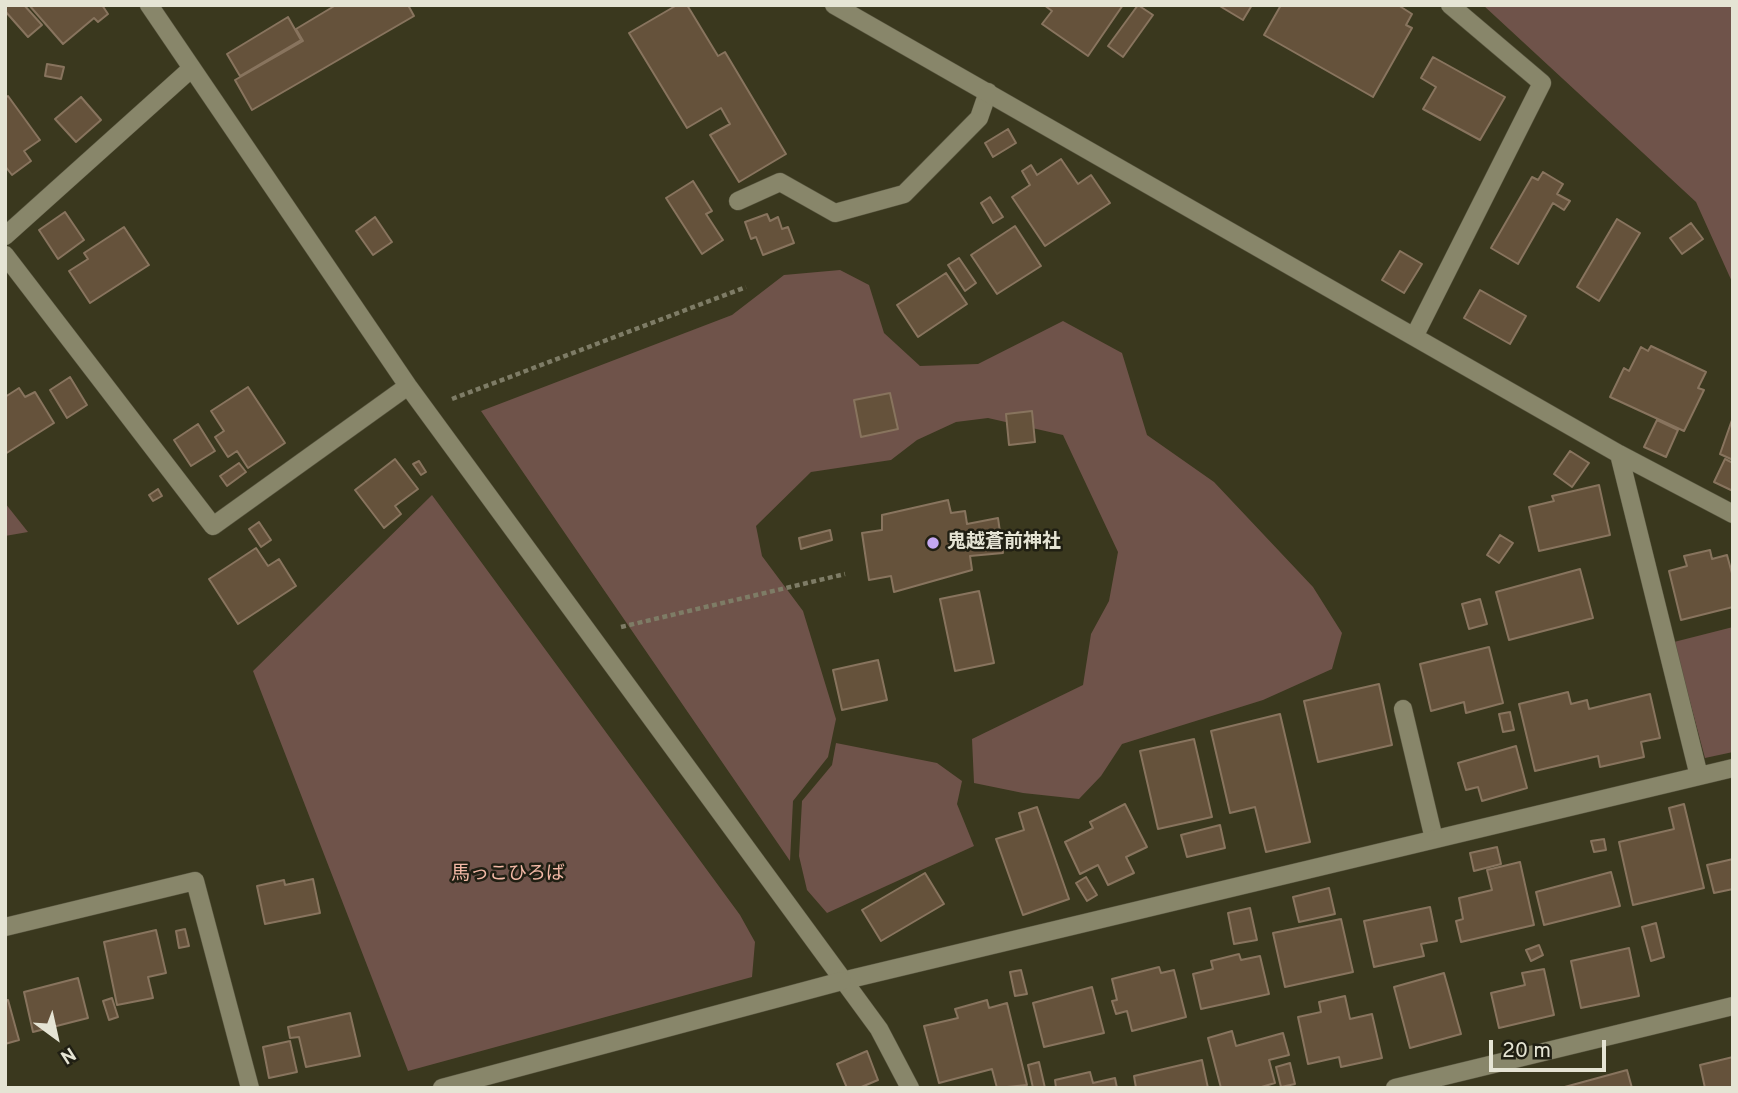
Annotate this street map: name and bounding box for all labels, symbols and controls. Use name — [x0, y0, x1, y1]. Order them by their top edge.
place label: 鬼越蒼前神社 — [947, 532, 1061, 554]
marker: 鬼越蒼前神社 — [925, 535, 941, 551]
park label: 馬っこひろば — [451, 864, 565, 886]
north arrow — [21, 1002, 91, 1072]
scale bar — [1493, 1026, 1610, 1070]
text: 20 m — [1502, 1038, 1551, 1065]
text: N — [55, 1041, 80, 1068]

